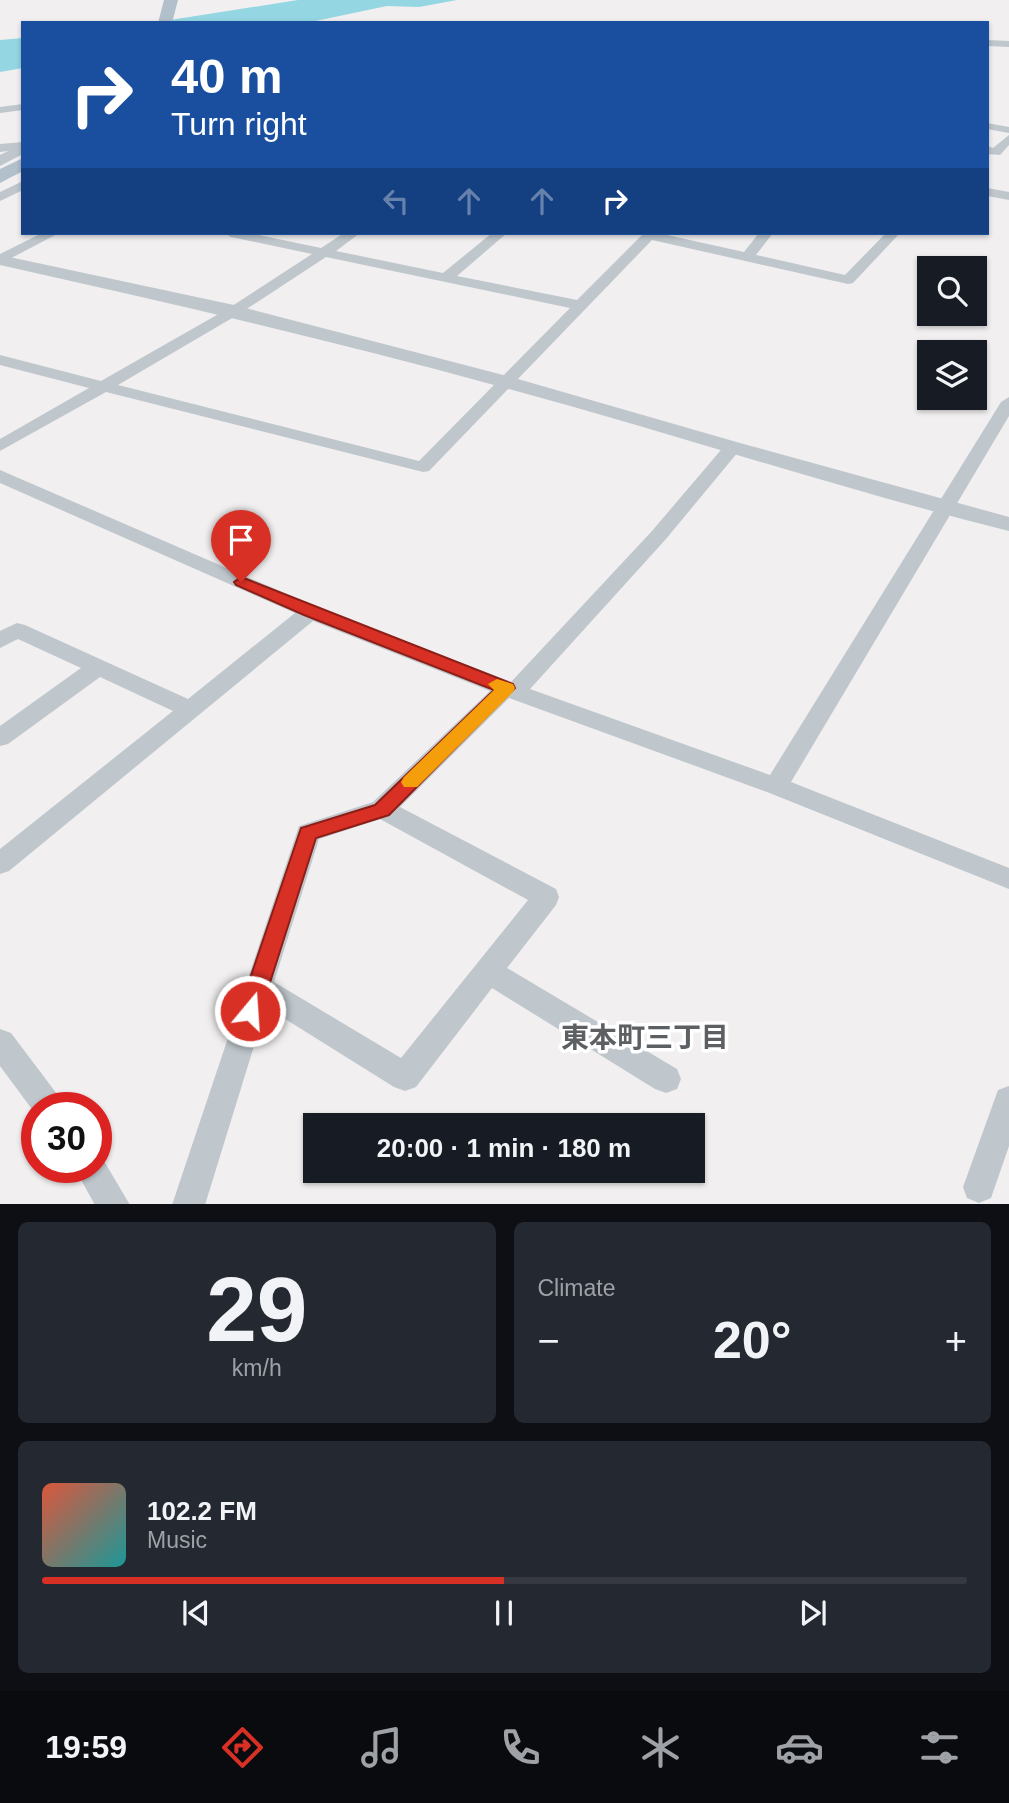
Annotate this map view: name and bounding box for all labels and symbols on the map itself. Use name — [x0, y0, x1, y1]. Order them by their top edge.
pin — [211, 510, 271, 582]
position arrow — [213, 974, 287, 1048]
district label: 東本町三丁目 — [561, 1022, 729, 1053]
speed limit sign: 30 — [21, 1092, 112, 1183]

